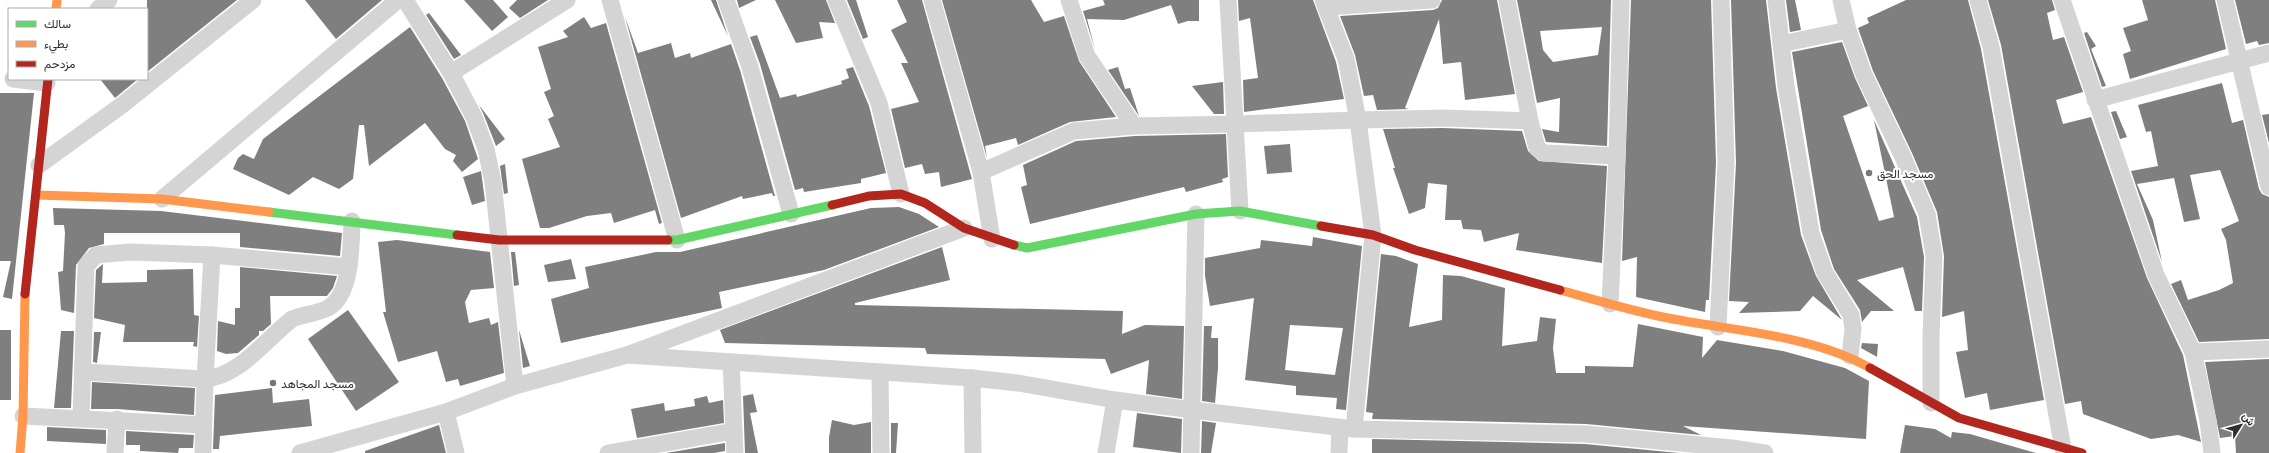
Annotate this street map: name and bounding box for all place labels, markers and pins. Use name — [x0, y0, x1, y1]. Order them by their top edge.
place label: مسجد الحق — [1877, 166, 1933, 182]
marker: مسجد الحق — [1864, 168, 1874, 178]
place label: مسجد المجاهد — [281, 376, 354, 391]
marker: مسجد المجاهد — [268, 378, 278, 388]

